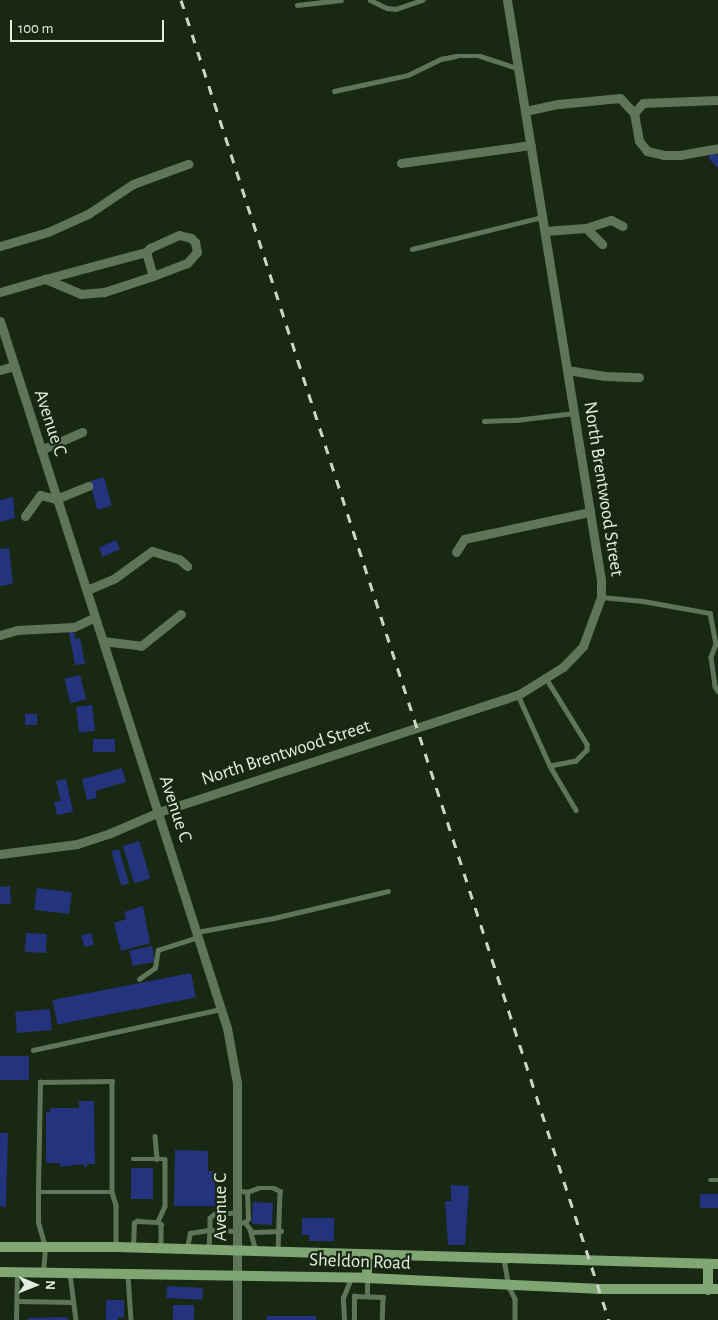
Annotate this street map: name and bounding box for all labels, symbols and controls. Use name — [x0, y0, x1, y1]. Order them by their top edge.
scale bar — [12, 10, 166, 42]
text: 100 m — [18, 21, 53, 36]
street label: Avenue C — [29, 387, 71, 459]
street label: North Brentwood Street — [578, 400, 628, 578]
street label: North Brentwood Street — [198, 715, 374, 791]
street label: Avenue C — [154, 773, 196, 845]
street label: Avenue C — [210, 1173, 232, 1241]
street label: Sheldon Road — [309, 1249, 411, 1275]
north arrow — [10, 1260, 60, 1310]
text: N — [43, 1280, 57, 1290]

